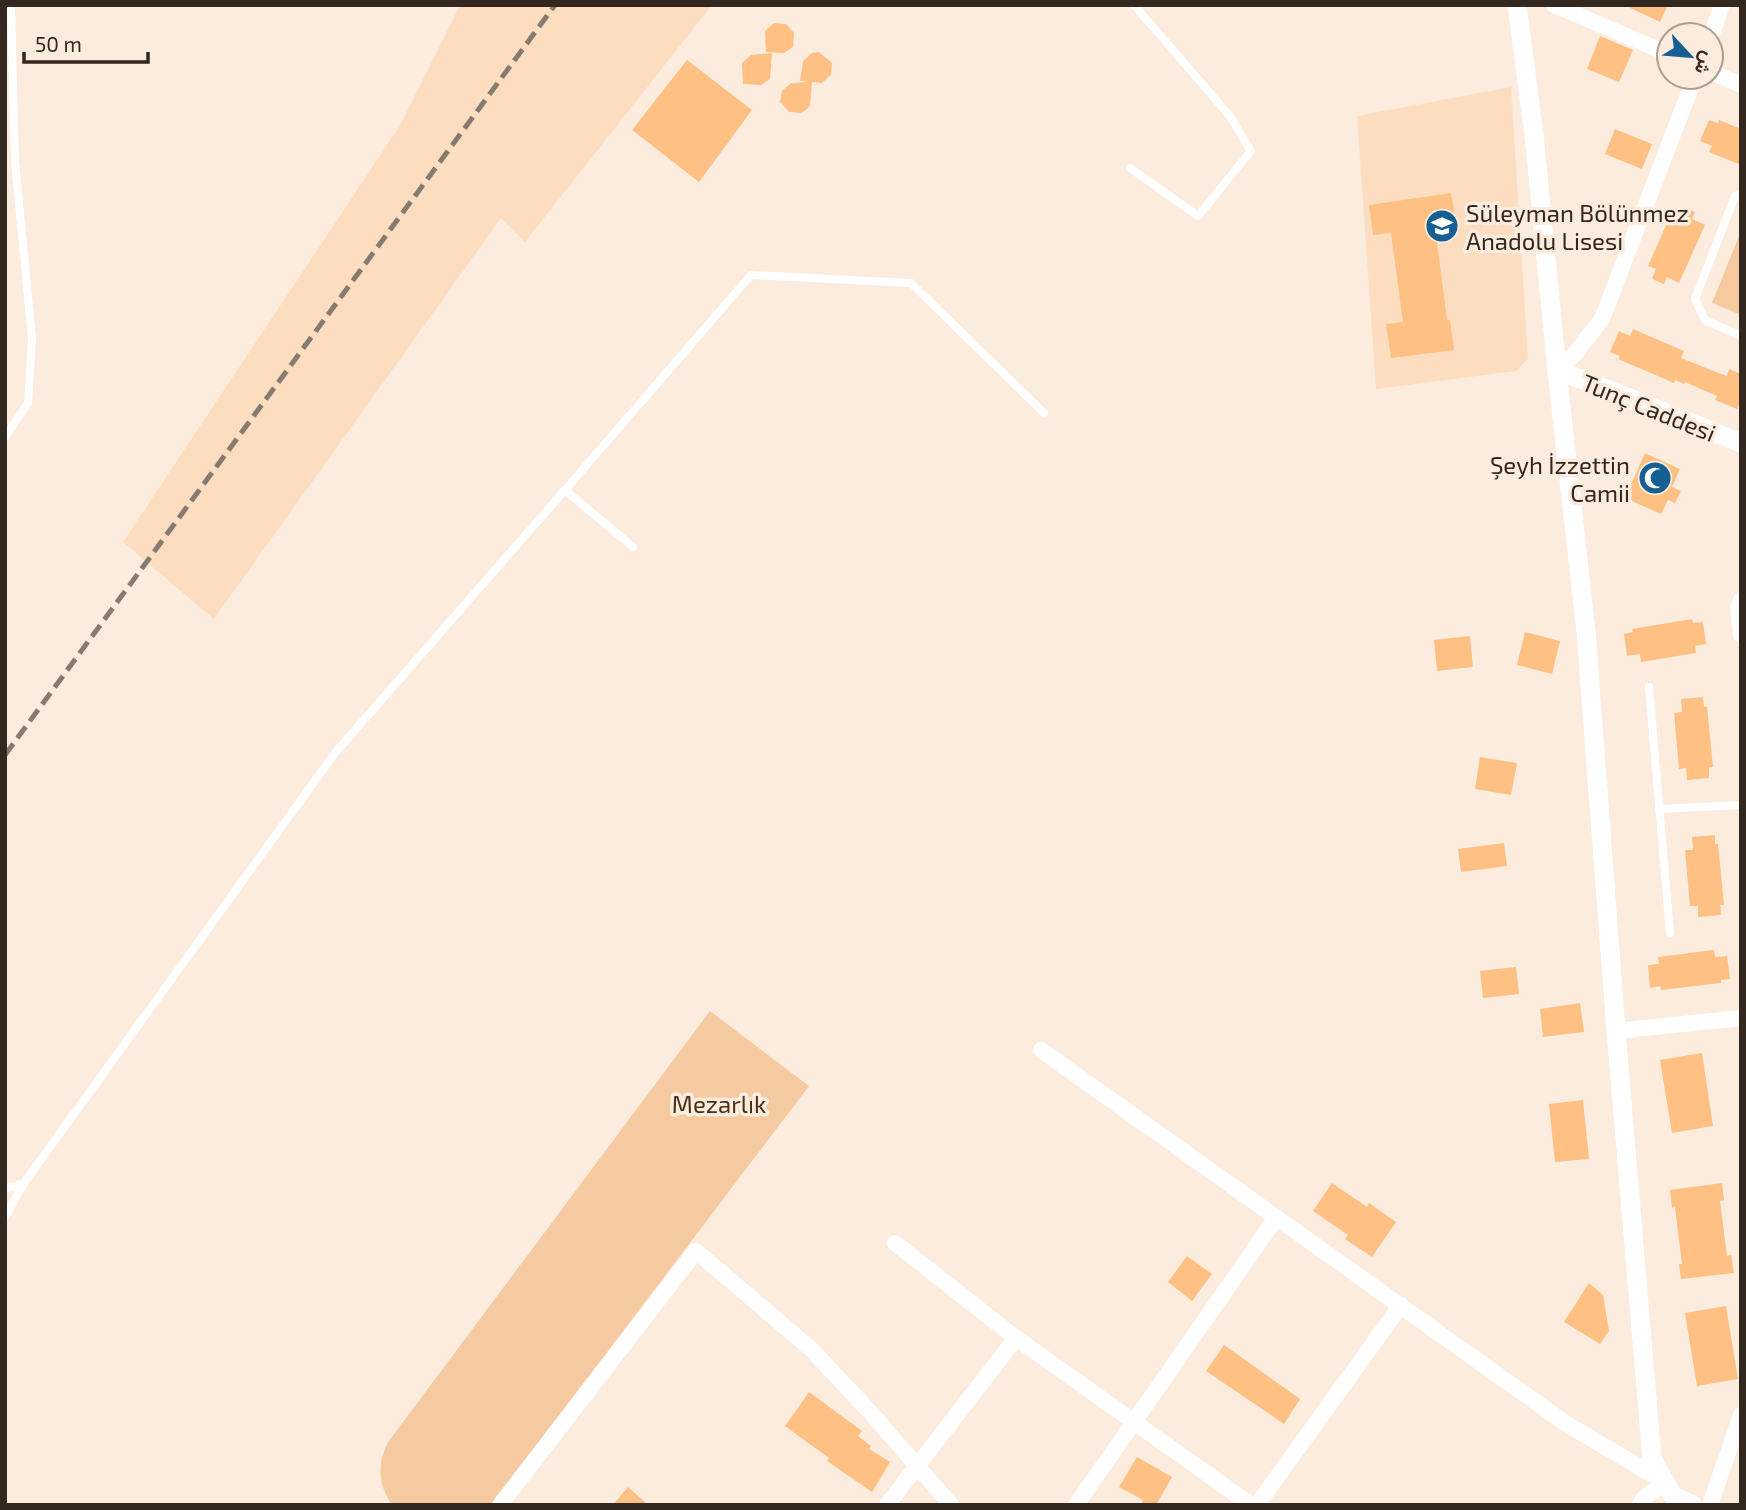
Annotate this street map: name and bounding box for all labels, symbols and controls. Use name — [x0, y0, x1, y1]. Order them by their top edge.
scale bar — [24, 21, 149, 65]
north arrow — [1655, 21, 1725, 91]
text: 50 m — [35, 31, 82, 56]
text: ش — [1689, 48, 1721, 79]
place label: Süleyman Bölünmez Anadolu Lisesi — [1466, 198, 1689, 255]
school or university icon: Süleyman Bölünmez Anadolu Lisesi — [1423, 207, 1461, 245]
street label: Tunç Caddesi — [1577, 367, 1720, 448]
place label: Şeyh İzzettin Camii — [1490, 450, 1630, 507]
mosque icon: Şeyh İzzettin Camii — [1636, 459, 1674, 497]
park label: Mezarlık — [672, 1089, 766, 1118]

